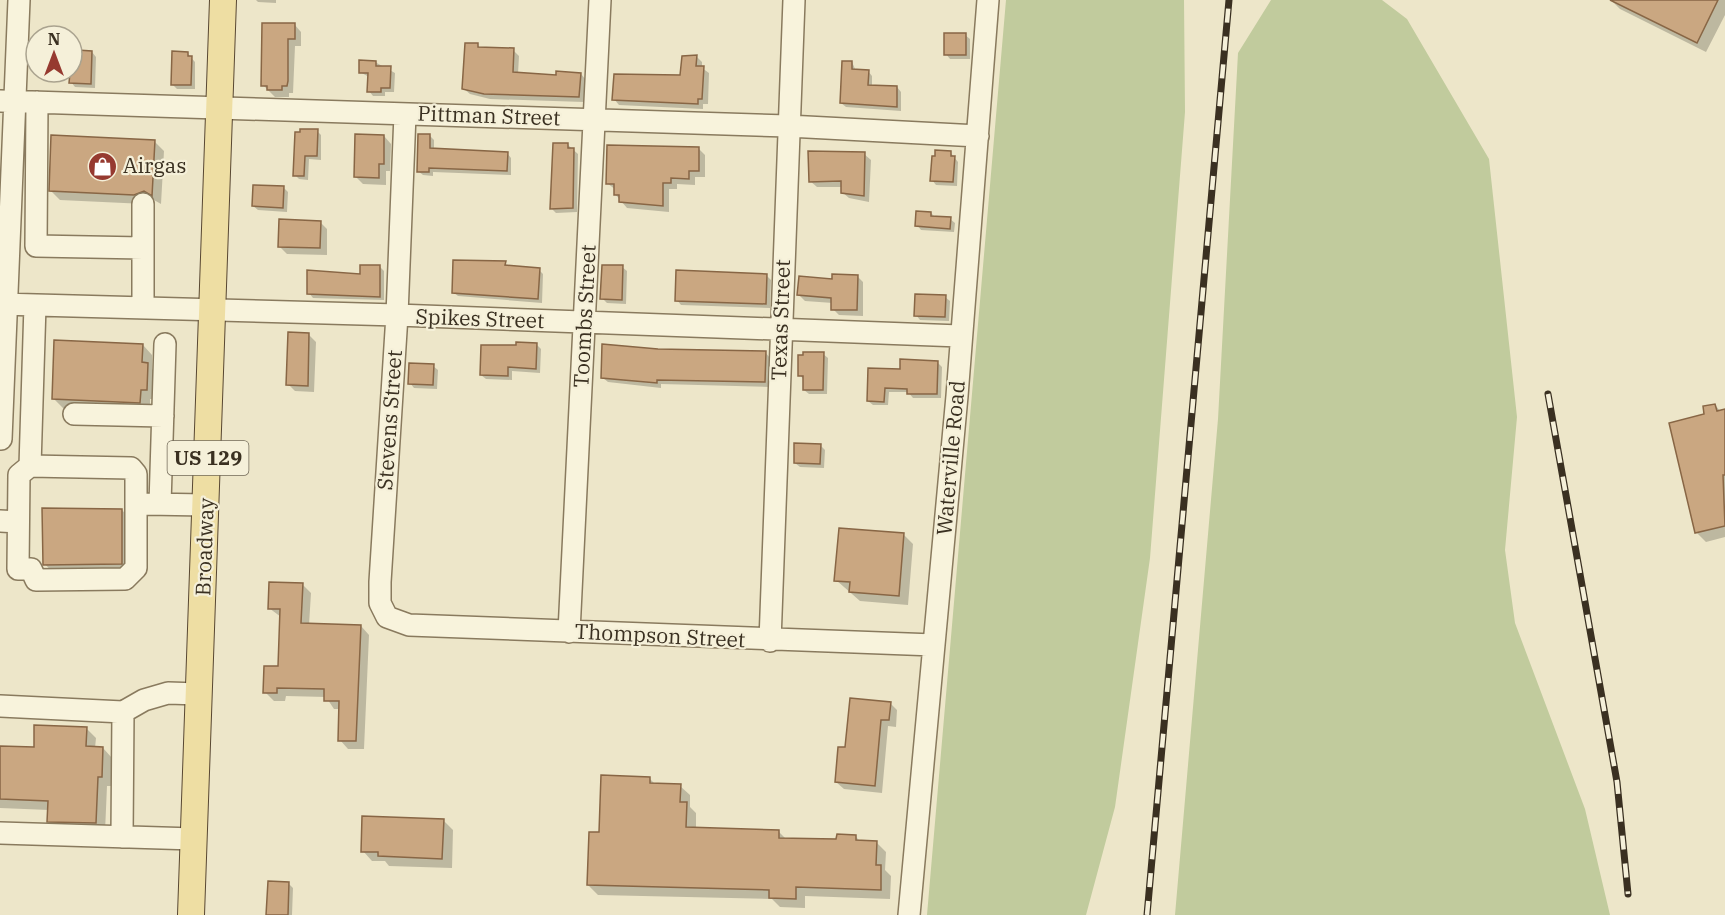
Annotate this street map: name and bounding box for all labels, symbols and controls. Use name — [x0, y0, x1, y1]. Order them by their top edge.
north arrow — [24, 24, 84, 84]
text: N — [48, 29, 60, 49]
street label: Pittman Street — [417, 99, 561, 131]
shop icon: Airgas — [86, 150, 118, 182]
place label: Airgas — [123, 151, 186, 179]
street label: Toombs Street — [566, 244, 602, 388]
street label: Texas Street — [764, 259, 796, 381]
street label: Spikes Street — [415, 302, 545, 334]
street label: Stevens Street — [370, 349, 408, 491]
street label: Waterville Road — [929, 379, 971, 537]
road number: US 129 — [168, 441, 248, 475]
street label: Broadway — [188, 497, 220, 597]
street label: Thompson Street — [574, 617, 746, 653]

